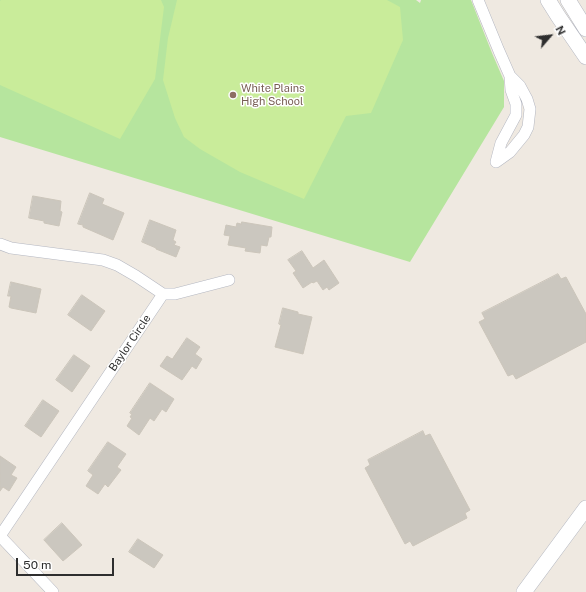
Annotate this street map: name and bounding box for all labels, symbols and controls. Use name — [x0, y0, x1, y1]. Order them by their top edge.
north arrow — [530, 16, 570, 56]
text: N — [553, 24, 568, 37]
place label: White Plains High School — [241, 82, 305, 108]
marker: White Plains High School — [228, 90, 238, 100]
street label: Baylor Circle — [106, 312, 154, 374]
scale bar — [18, 550, 116, 576]
text: 50 m — [23, 558, 51, 572]

